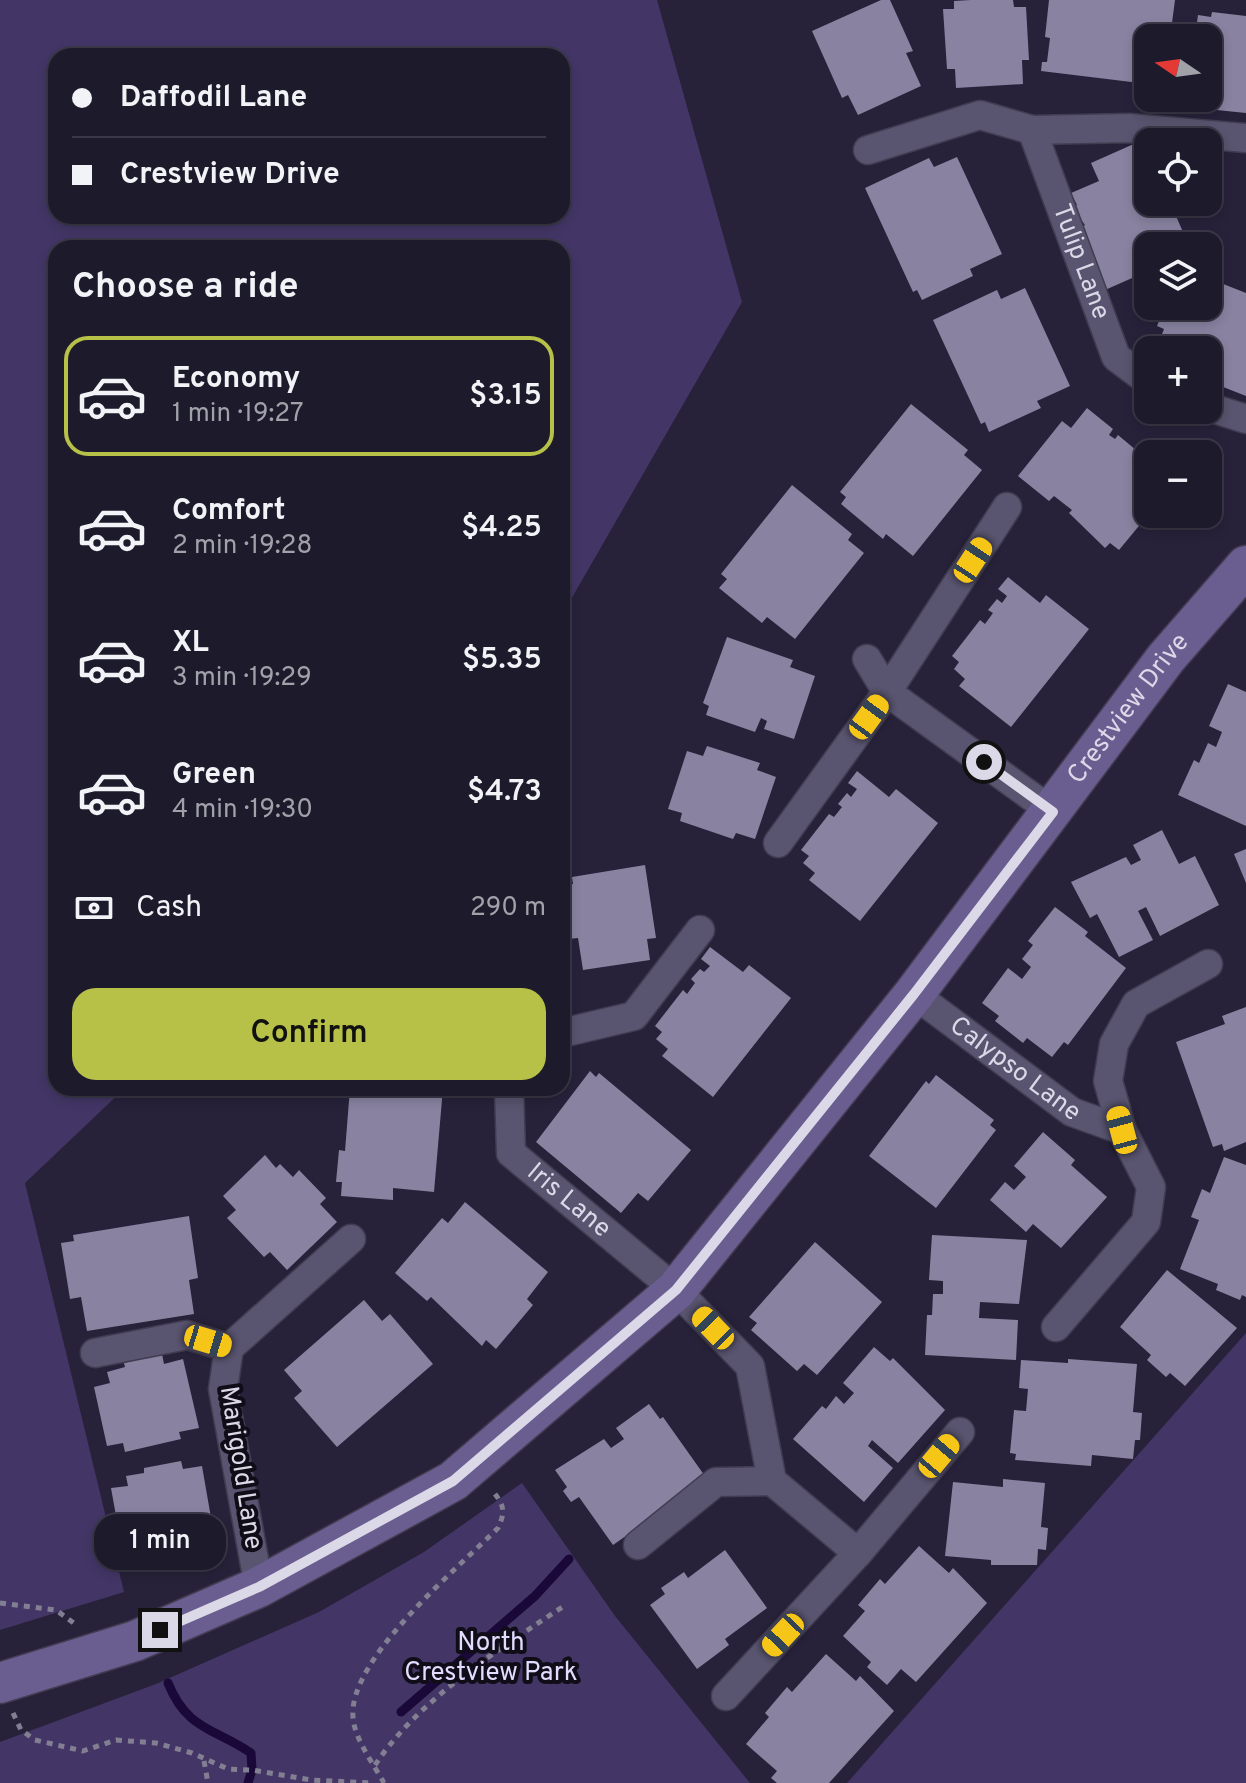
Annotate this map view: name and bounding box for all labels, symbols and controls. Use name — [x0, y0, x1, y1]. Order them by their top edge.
north arrow — [1134, 24, 1222, 112]
map controls — [1134, 24, 1222, 528]
text: Daffodil Lane — [120, 80, 307, 117]
button: locate — [1134, 128, 1222, 216]
text: Crestview Drive — [120, 157, 340, 194]
street label: Tulip Lane — [1044, 200, 1117, 324]
button: layers — [1134, 232, 1222, 320]
text: Choose a ride — [72, 265, 298, 311]
button: + — [1134, 336, 1222, 424]
icon: car — [76, 360, 148, 432]
text: Economy — [172, 361, 300, 398]
text: $3.15 — [469, 378, 542, 415]
text: 1 min · 19:27 — [172, 398, 304, 431]
button: − — [1134, 440, 1222, 528]
icon: car — [76, 492, 148, 564]
text: Comfort — [172, 493, 285, 530]
text: $4.25 — [461, 510, 542, 547]
text: 2 min · 19:28 — [172, 530, 312, 563]
car — [950, 533, 996, 587]
icon: car — [76, 624, 148, 696]
text: XL — [172, 625, 209, 662]
street label: Crestview Drive — [1061, 626, 1197, 791]
text: $5.35 — [462, 642, 542, 679]
text: 3 min · 19:29 — [172, 662, 312, 695]
car — [845, 691, 893, 743]
route start — [966, 744, 1002, 780]
icon: car — [76, 756, 148, 828]
text: Green — [172, 757, 256, 794]
text: $4.73 — [467, 774, 542, 811]
text: 4 min · 19:30 — [172, 794, 313, 827]
icon: cash — [72, 886, 116, 930]
text: Cash — [136, 890, 202, 927]
text: 290 m — [470, 892, 546, 925]
button: Confirm — [72, 988, 546, 1080]
street label: Calypso Lane — [943, 1010, 1087, 1129]
car — [1104, 1104, 1140, 1156]
street label: Iris Lane — [520, 1156, 618, 1245]
car — [688, 1302, 738, 1354]
car — [182, 1323, 234, 1359]
street label: Marigold Lane — [211, 1384, 269, 1552]
car — [914, 1430, 964, 1482]
callout: 1 min — [94, 1514, 226, 1570]
text: 1 min — [129, 1525, 191, 1558]
car — [758, 1609, 808, 1661]
route end — [142, 1612, 178, 1648]
park label: North Crestview Park — [404, 1627, 578, 1690]

